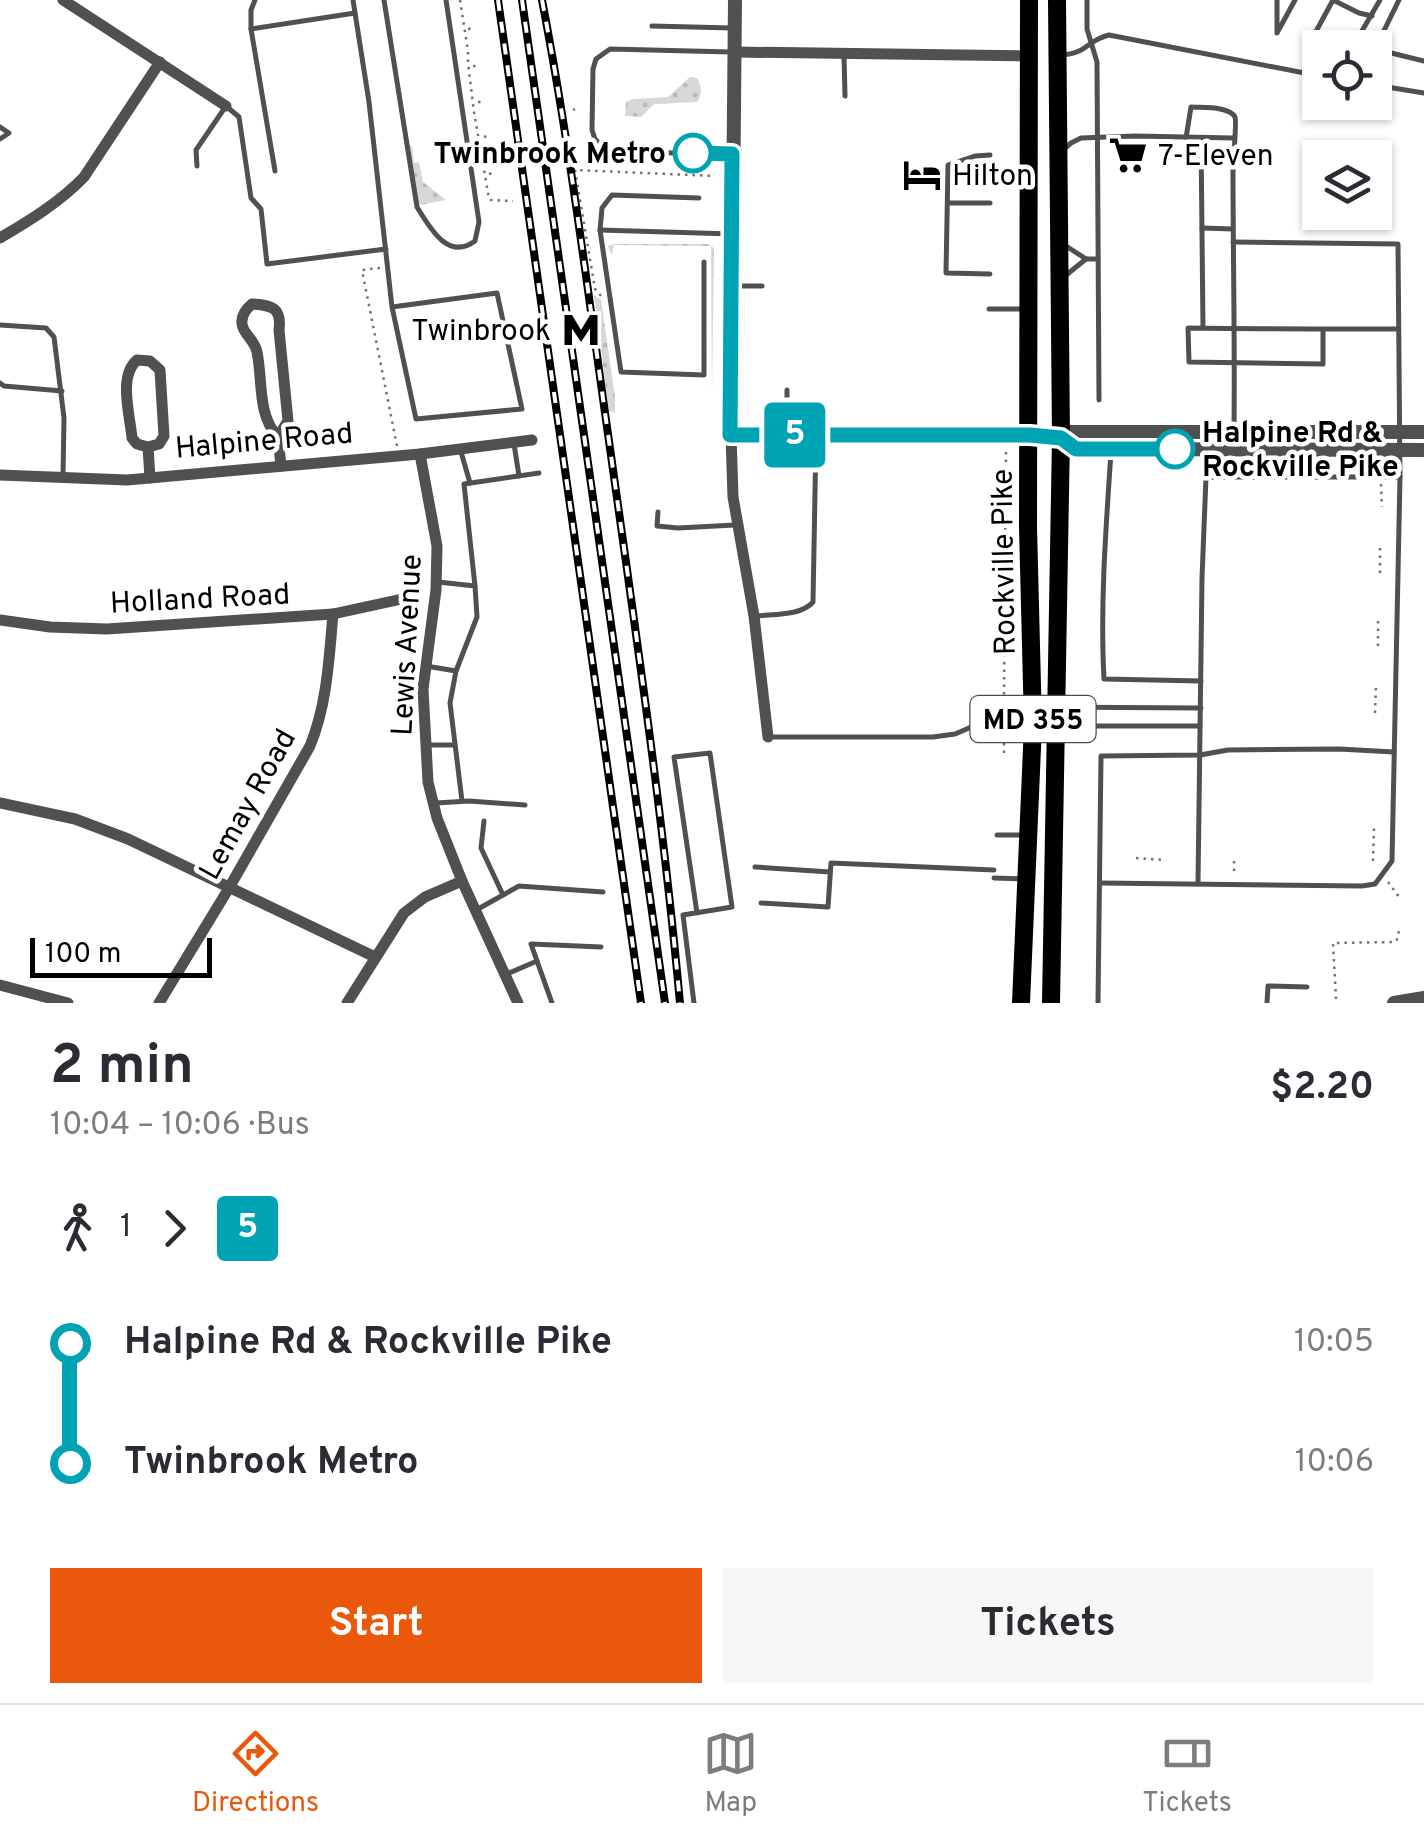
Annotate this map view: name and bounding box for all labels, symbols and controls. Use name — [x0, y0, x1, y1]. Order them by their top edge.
map controls — [1302, 30, 1392, 230]
button: locate — [1302, 30, 1392, 120]
marker: Twinbrook Metro — [674, 134, 712, 172]
supermarket icon: 7-Eleven — [1107, 134, 1149, 176]
place label: Twinbrook Metro — [433, 137, 666, 174]
place label: 7-Eleven — [1158, 139, 1274, 176]
button: layers — [1302, 140, 1392, 230]
hotel icon: Hilton — [901, 154, 943, 196]
place label: Hilton — [952, 159, 1033, 196]
metro station icon: Twinbrook — [560, 309, 602, 351]
place label: Twinbrook — [411, 314, 551, 351]
line badge: 5 — [762, 402, 828, 468]
text: 5 — [784, 413, 806, 457]
street label: Halpine Road — [174, 416, 355, 469]
place label: Halpine Rd & Rockville Pike — [1202, 416, 1399, 487]
marker: Halpine Rd & Rockville Pike — [1156, 430, 1194, 468]
street label: Rockville Pike — [985, 468, 1026, 656]
street label: Lewis Avenue — [385, 553, 432, 737]
street label: Holland Road — [109, 577, 291, 624]
road number: MD 355 — [970, 696, 1096, 742]
street label: Lemay Road — [193, 723, 306, 887]
scale bar — [30, 933, 212, 978]
text: 100 m — [45, 937, 121, 973]
text: 2 min — [50, 1033, 194, 1103]
text: $2.20 — [1270, 1064, 1374, 1113]
text: 10:04 – 10:06 · Bus — [50, 1106, 310, 1146]
icon: walk — [50, 1201, 105, 1256]
icon: forward — [147, 1201, 202, 1256]
text: 5 — [237, 1206, 258, 1250]
text: 1 — [120, 1208, 132, 1248]
text: Halpine Rd & Rockville Pike — [124, 1319, 612, 1368]
text: 10:05 — [1294, 1323, 1374, 1363]
text: Twinbrook Metro — [124, 1439, 419, 1488]
text: 10:06 — [1295, 1443, 1374, 1483]
button: Start — [50, 1568, 702, 1683]
button: Tickets — [722, 1568, 1374, 1683]
tab: Directions — [192, 1726, 319, 1822]
tab: Map — [703, 1726, 758, 1822]
tab: Tickets — [1142, 1726, 1232, 1822]

